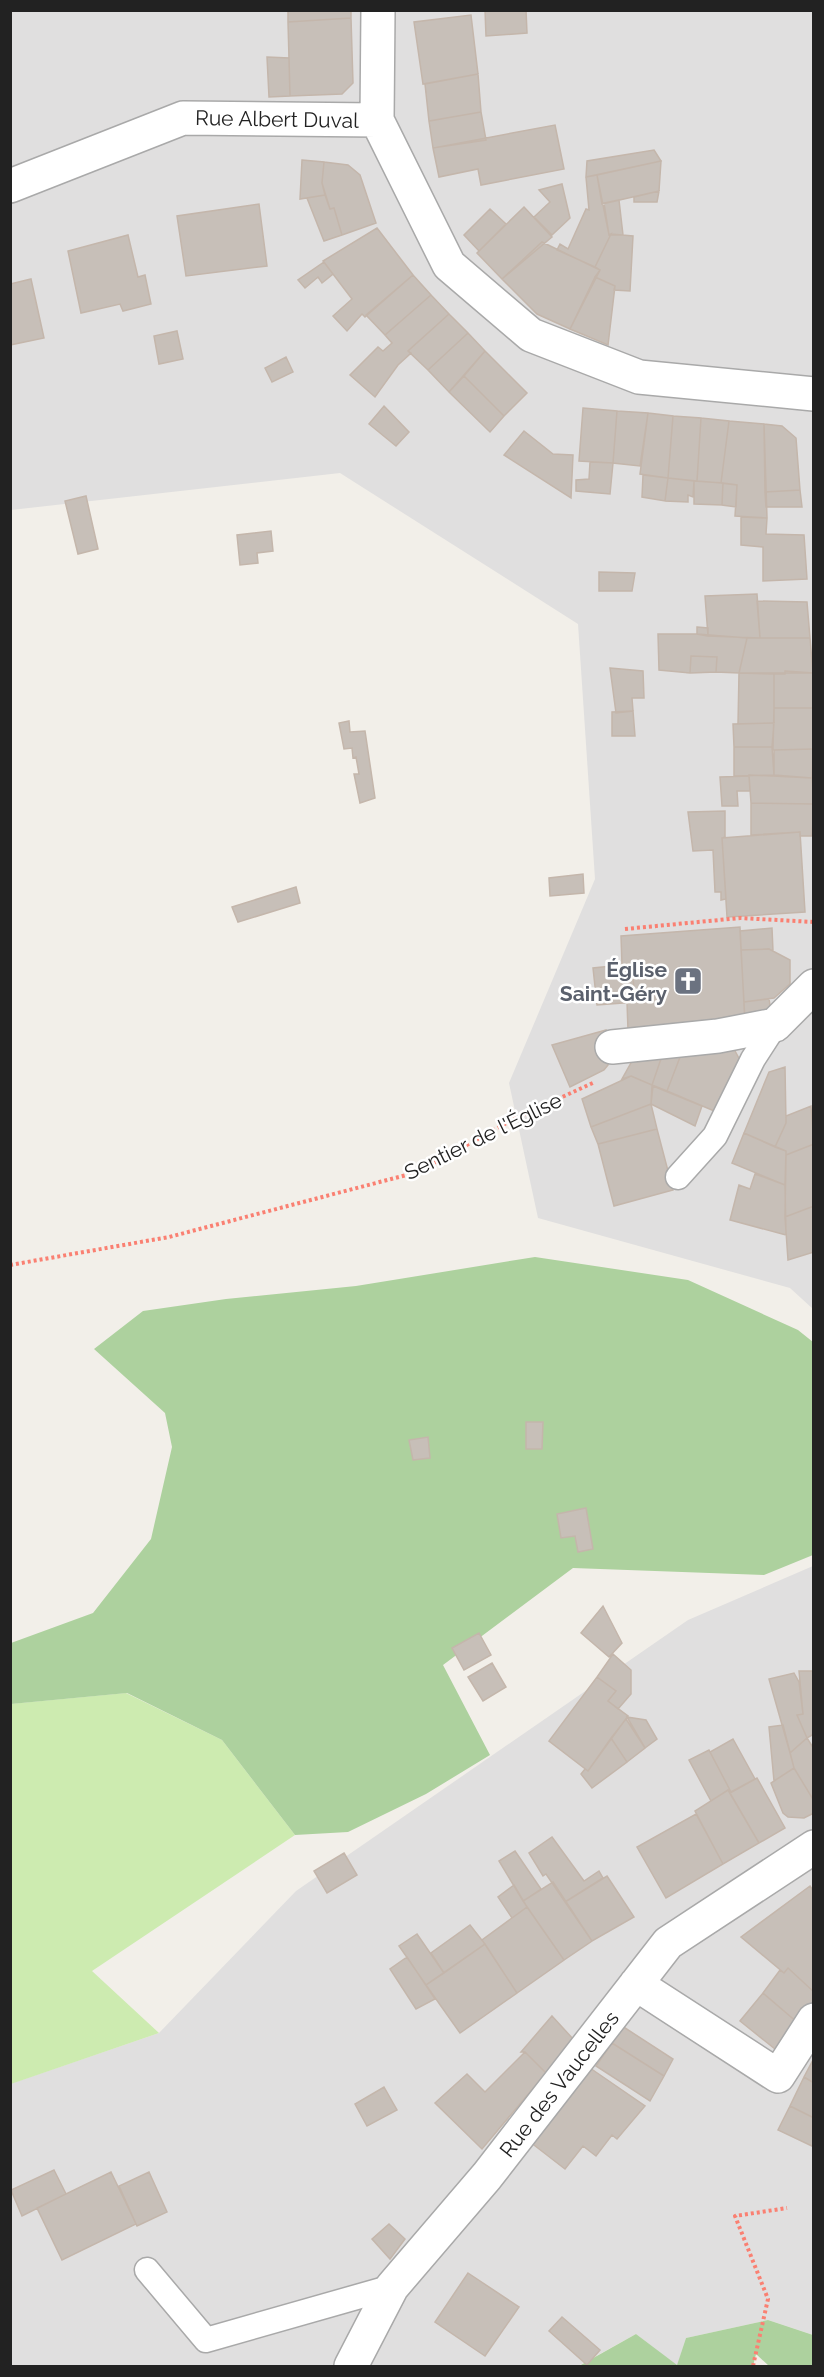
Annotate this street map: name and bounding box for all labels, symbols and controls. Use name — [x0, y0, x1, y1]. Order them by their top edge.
street label: Rue Albert Duval — [195, 105, 359, 133]
place label: Église Saint-Géry — [560, 957, 667, 1006]
church icon: Église Saint-Géry — [672, 965, 704, 997]
street label: Sentier de l'Église — [400, 1087, 566, 1185]
street label: Rue des Vaucelles — [494, 2006, 624, 2162]

